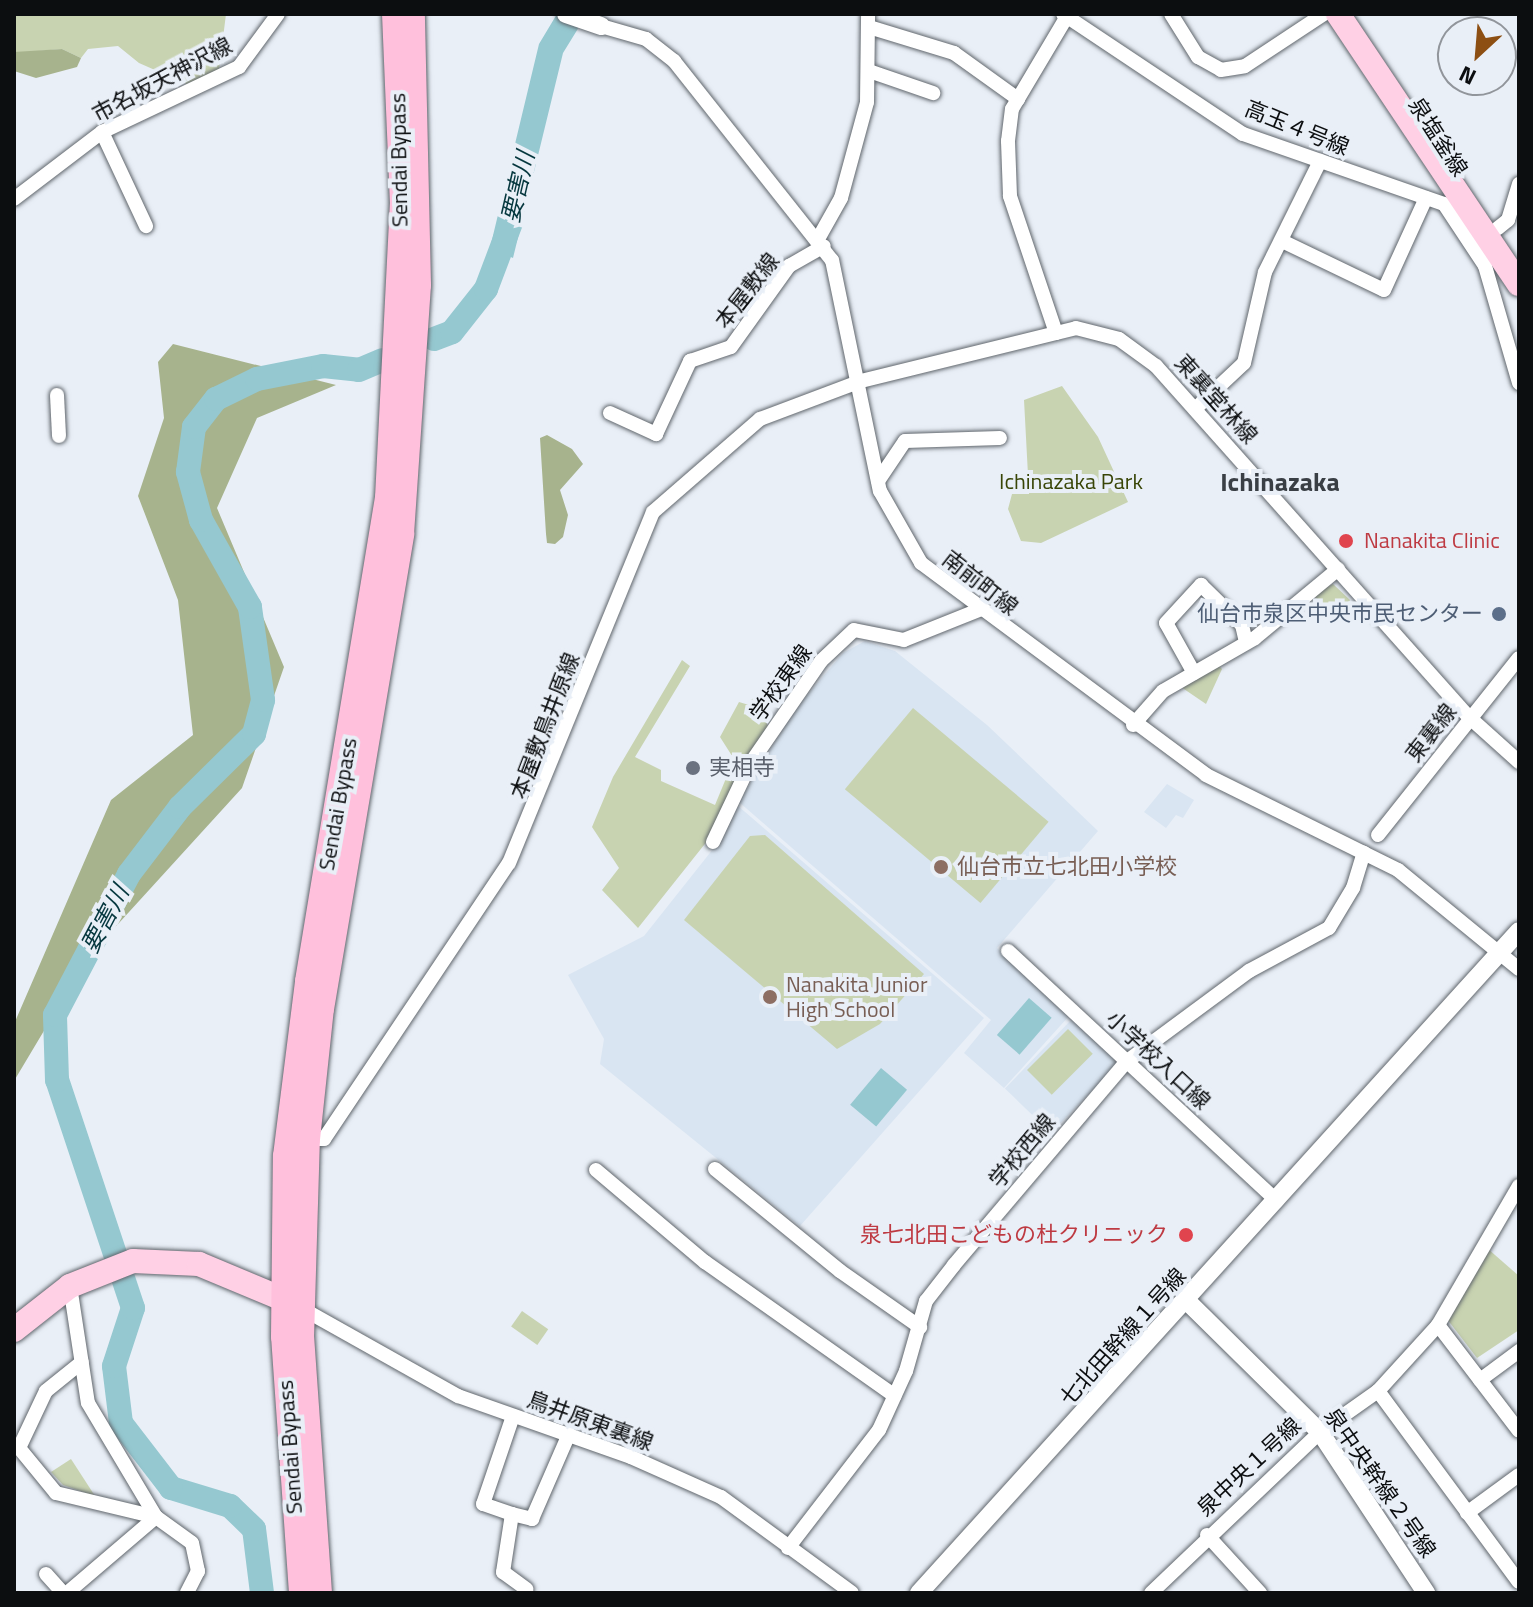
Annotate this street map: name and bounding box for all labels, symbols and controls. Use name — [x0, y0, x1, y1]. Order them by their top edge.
north arrow — [1437, 16, 1517, 96]
street label: 市名坂天神沢線 — [88, 32, 236, 128]
text: N — [1453, 57, 1482, 94]
street label: Sendai Bypass — [385, 93, 413, 227]
street label: 泉塩釜線 — [1403, 93, 1473, 181]
street label: 高玉４号線 — [1241, 95, 1353, 161]
water label: 要害川 — [496, 149, 540, 225]
street label: 本屋敷線 — [710, 248, 784, 334]
street label: 東裏堂林線 — [1169, 349, 1263, 449]
district label: Ichinazaka — [1220, 466, 1340, 498]
park label: Ichinazaka Park — [999, 469, 1143, 495]
place label: Nanakita Clinic — [1364, 528, 1500, 554]
marker: Nanakita Clinic — [1335, 530, 1357, 552]
street label: 南前町線 — [937, 546, 1023, 620]
place label: 仙台市泉区中央市民センター — [1197, 601, 1483, 627]
marker: 仙台市泉区中央市民センター — [1490, 605, 1508, 623]
street label: 学校東線 — [744, 640, 818, 726]
street label: 本屋敷鳥井原線 — [505, 649, 585, 803]
street label: 東裏線 — [1400, 699, 1462, 767]
street label: Sendai Bypass — [313, 736, 363, 872]
place label: 実相寺 — [709, 755, 775, 781]
marker: 実相寺 — [684, 759, 702, 777]
place label: 仙台市立七北田小学校 — [957, 854, 1177, 880]
marker: 仙台市立七北田小学校 — [932, 858, 950, 876]
water label: 要害川 — [75, 880, 135, 958]
place label: Nanakita Junior High School — [786, 971, 928, 1022]
marker: Nanakita Junior High School — [761, 988, 779, 1006]
street label: 小学校入口線 — [1101, 1005, 1215, 1115]
street label: 学校西線 — [984, 1109, 1060, 1193]
place label: 泉七北田こどもの杜クリニック — [860, 1222, 1168, 1248]
marker: 泉七北田こどもの杜クリニック — [1175, 1224, 1197, 1246]
street label: 七北田幹線１号線 — [1054, 1263, 1192, 1411]
street label: Sendai Bypass — [272, 1379, 308, 1515]
street label: 鳥井原東裏線 — [523, 1386, 657, 1456]
street label: 泉中央幹線２号線 — [1319, 1403, 1441, 1563]
street label: 泉中央１号線 — [1192, 1412, 1306, 1522]

